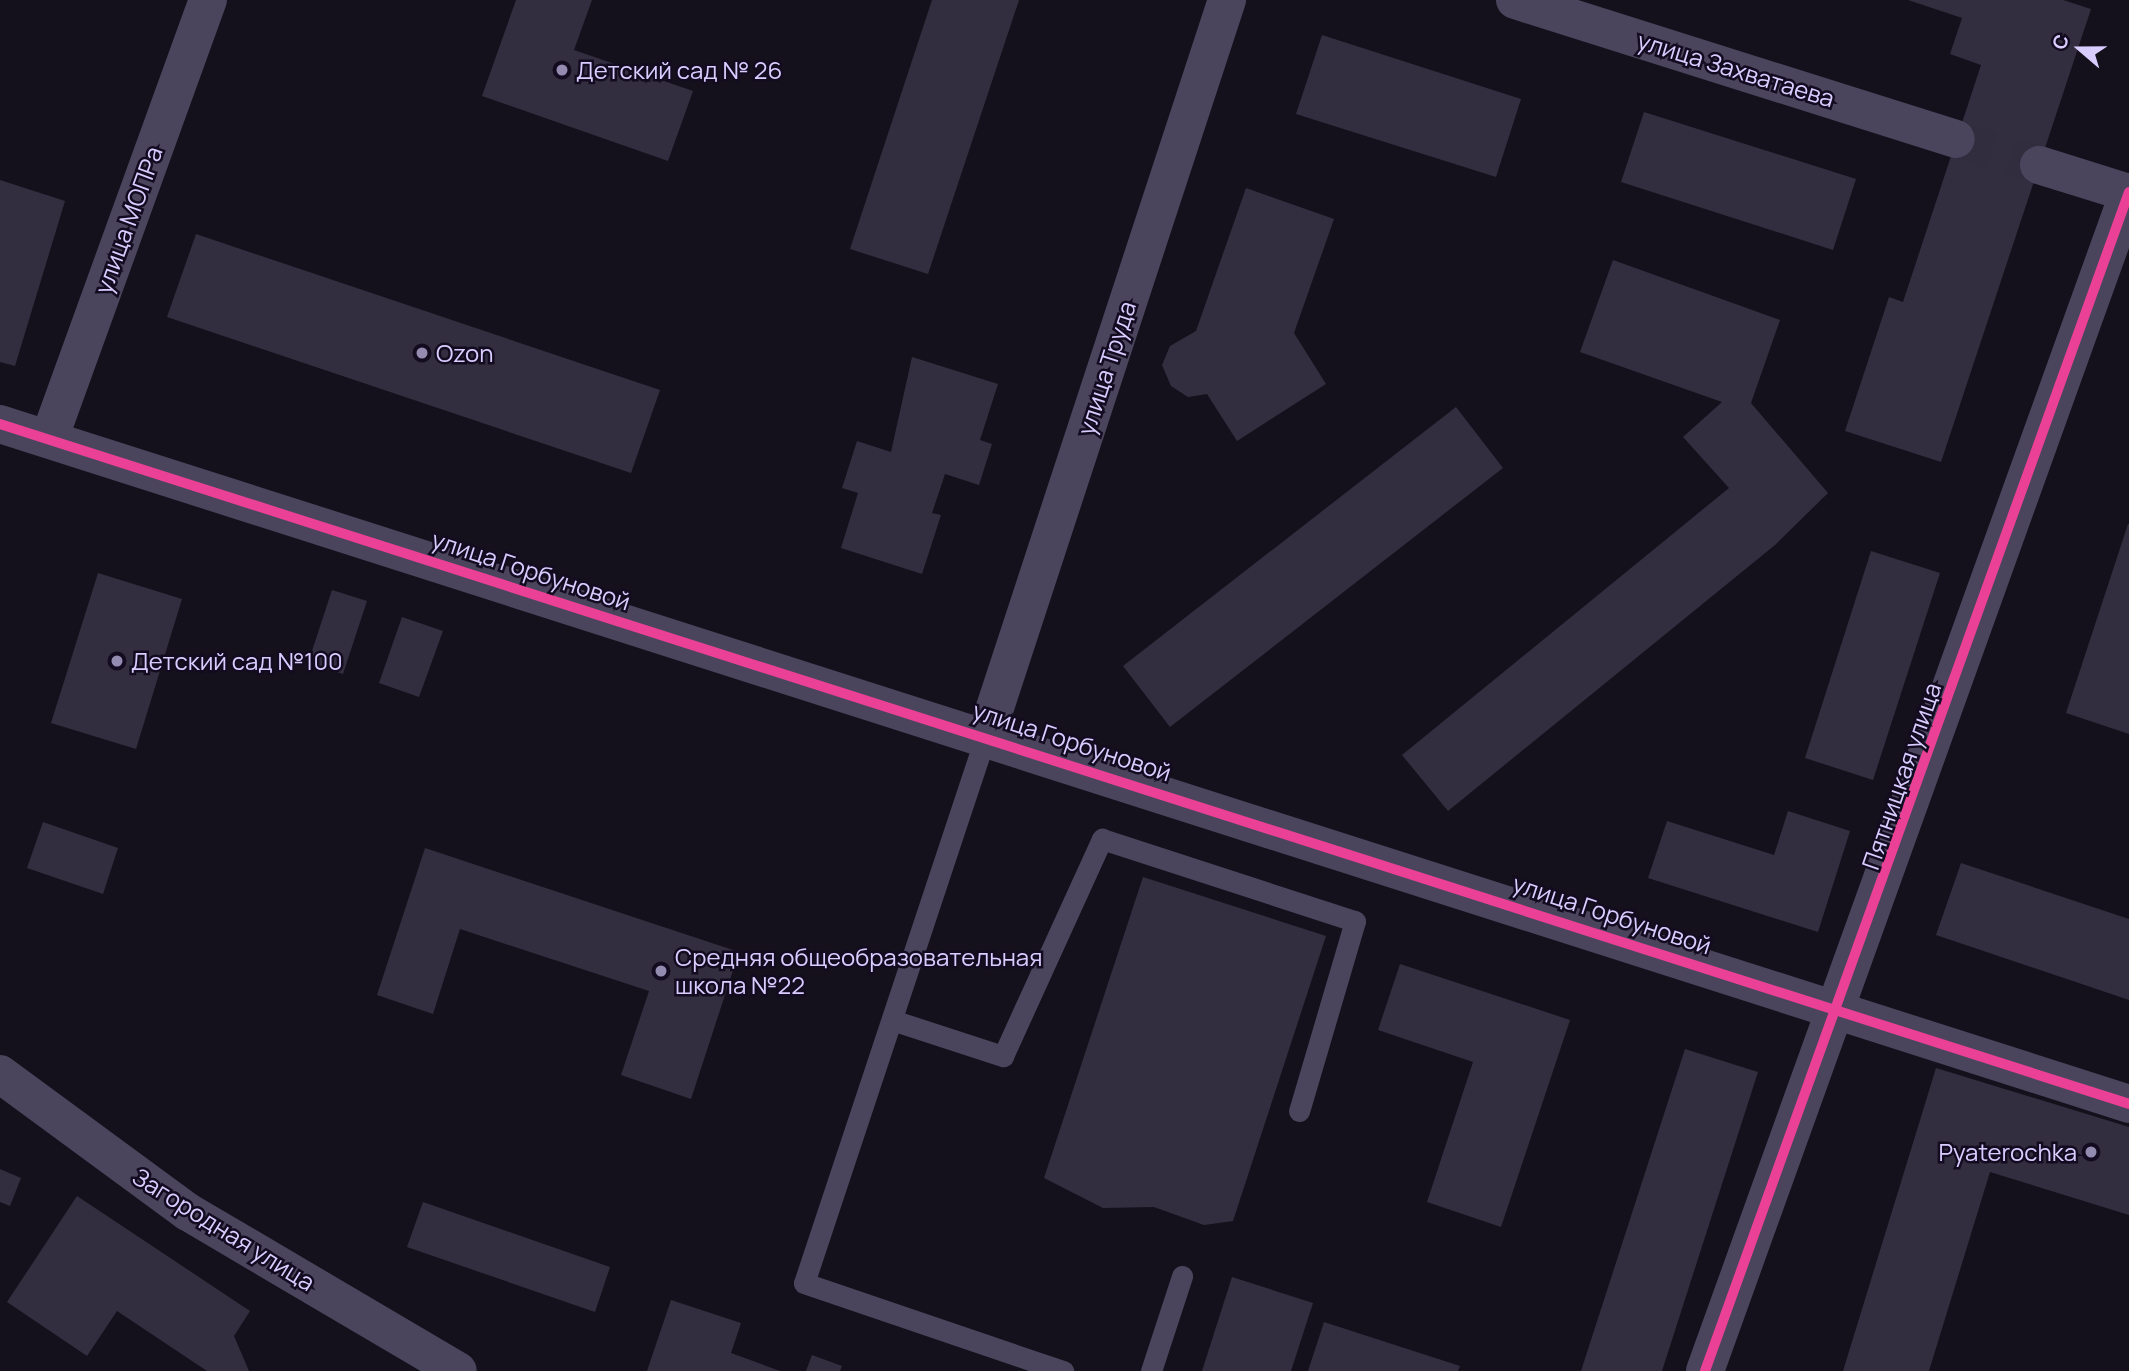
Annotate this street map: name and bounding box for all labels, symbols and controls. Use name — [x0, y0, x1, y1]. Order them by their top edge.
north arrow — [2045, 14, 2115, 84]
street label: улица Захватаева — [1634, 25, 1838, 113]
text: С — [2046, 31, 2075, 53]
place label: Детский сад № 26 — [576, 56, 782, 84]
marker: Детский сад № 26 — [554, 62, 570, 78]
street label: улица МОПРа — [88, 142, 168, 298]
street label: улица Труда — [1071, 297, 1141, 439]
place label: Ozon — [436, 339, 494, 367]
marker: Ozon — [414, 345, 430, 361]
street label: улица Горбуновой — [428, 524, 634, 616]
place label: Детский сад №100 — [131, 647, 343, 675]
marker: Детский сад №100 — [109, 653, 125, 669]
street label: Пятницкая улица — [1856, 679, 1946, 873]
street label: улица Горбуновой — [969, 695, 1175, 787]
street label: улица Горбуновой — [1509, 868, 1715, 960]
place label: Средняя общеобразовательная школа №22 — [675, 943, 1042, 999]
marker: Средняя общеобразовательная школа №22 — [653, 963, 669, 979]
place label: Pyaterochka — [1938, 1138, 2077, 1166]
marker: Pyaterochka — [2083, 1144, 2099, 1160]
street label: Загородная улица — [128, 1161, 320, 1297]

